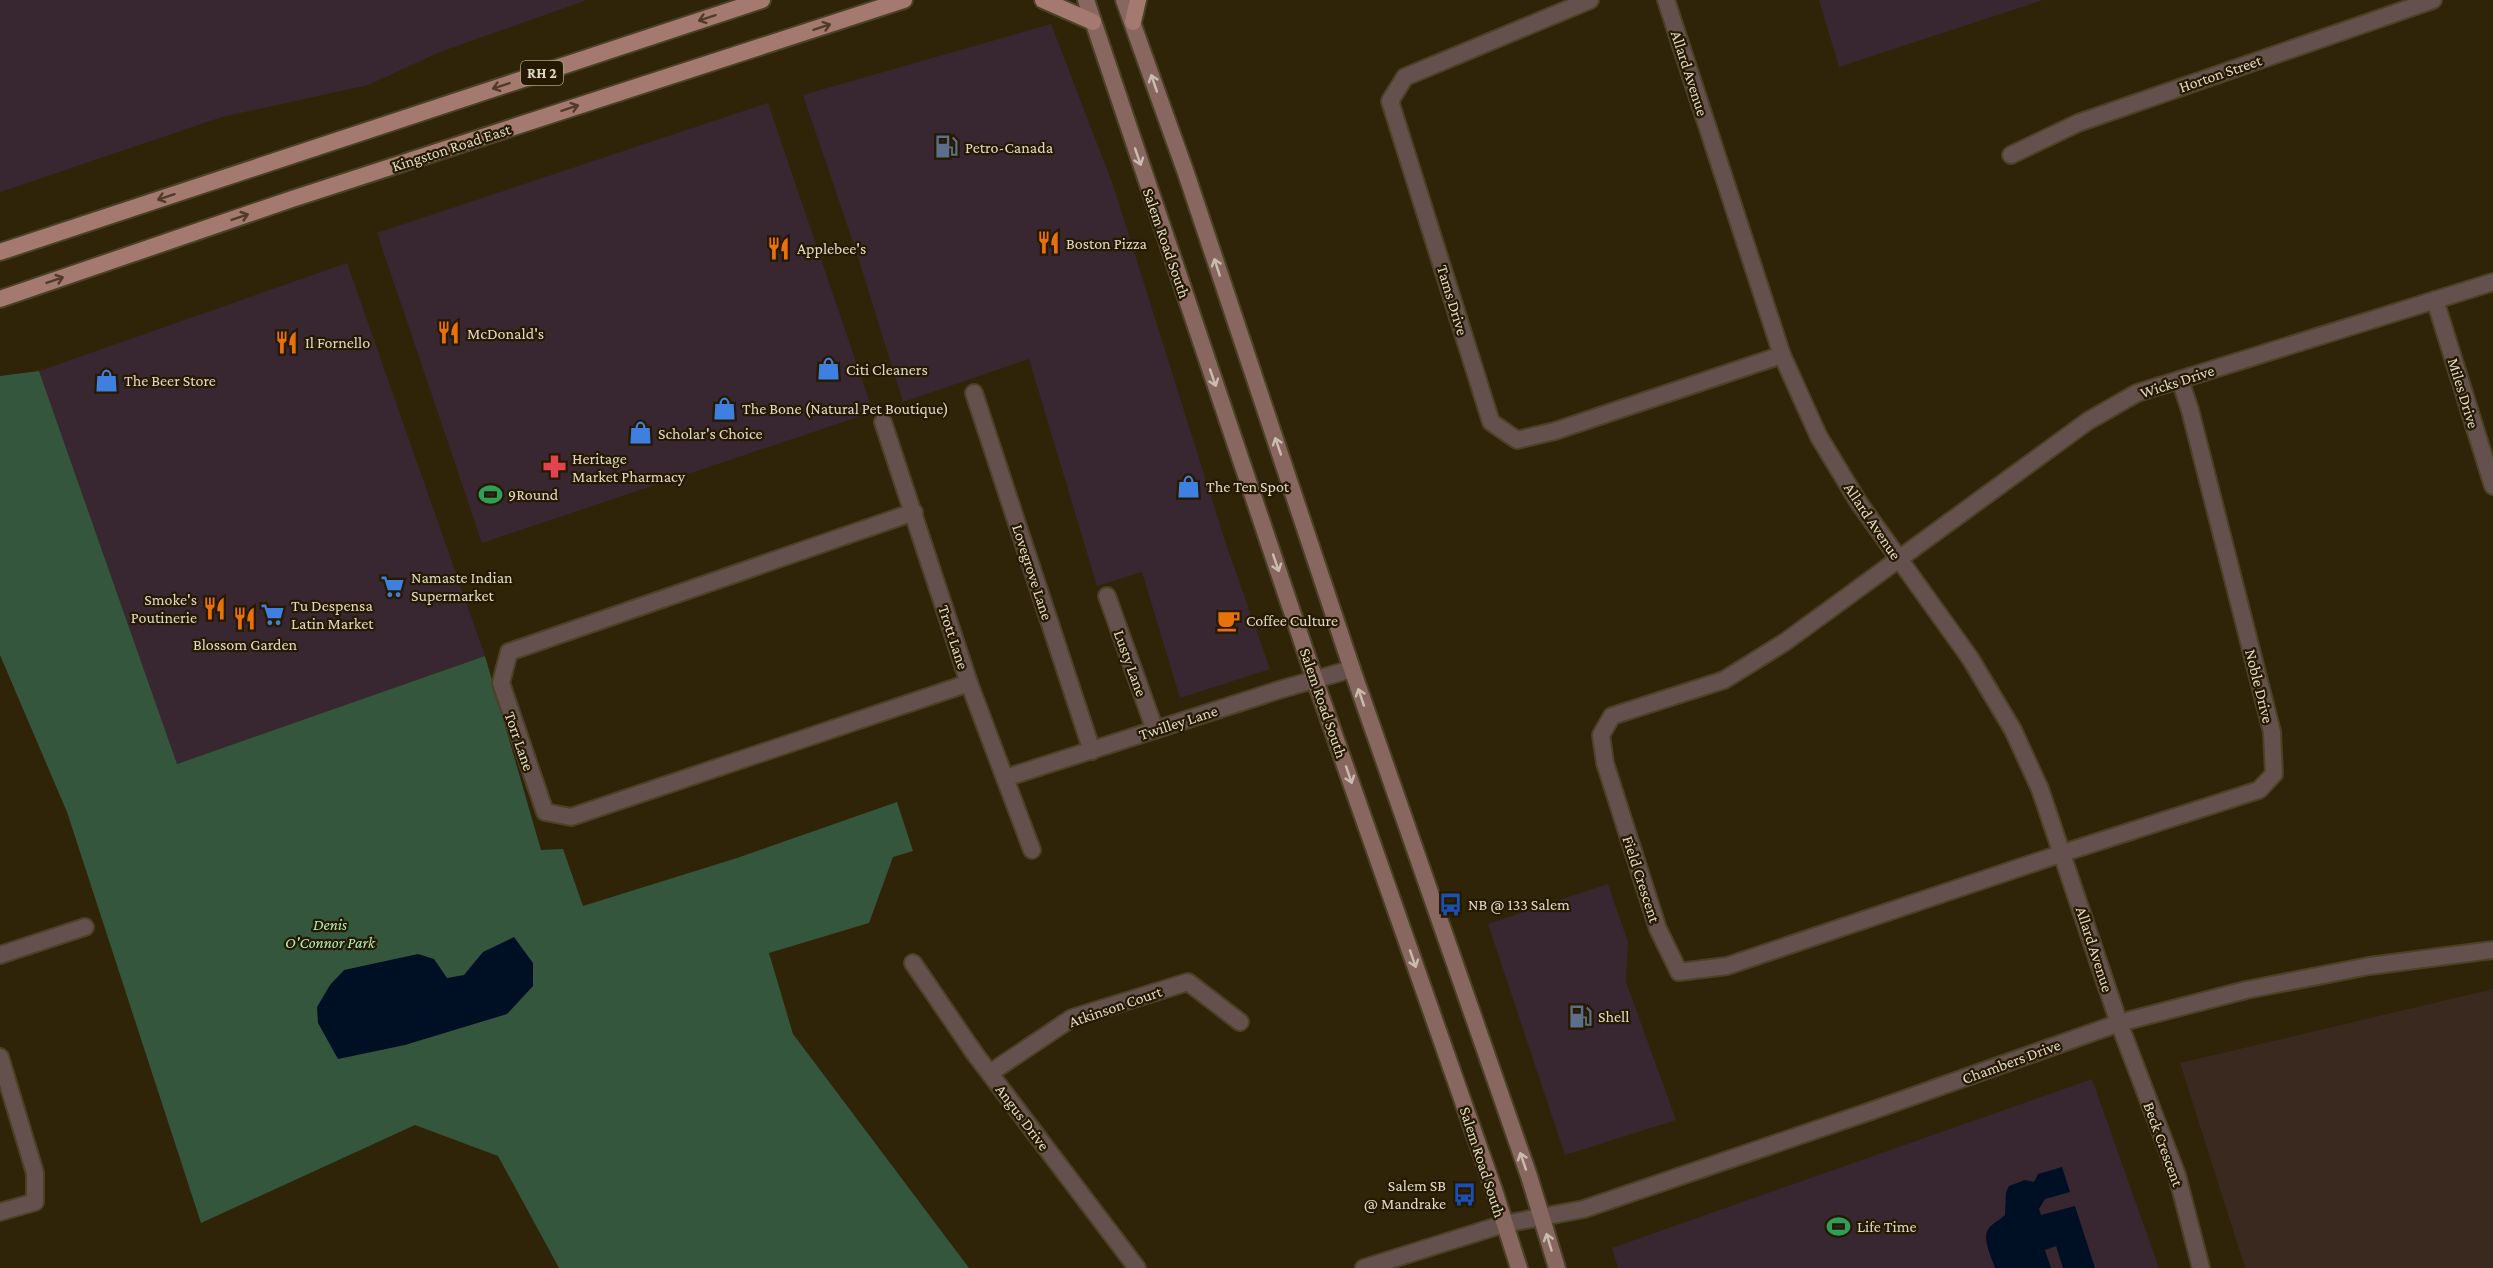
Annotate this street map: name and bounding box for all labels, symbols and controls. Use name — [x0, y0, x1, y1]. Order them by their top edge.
one-way arrow — [698, 14, 717, 25]
one-way arrow — [812, 20, 831, 31]
street label: Allard Avenue — [1668, 28, 1711, 118]
street label: Horton Street — [2177, 51, 2264, 96]
road number: RH 2 — [521, 61, 563, 85]
one-way arrow — [1148, 74, 1159, 93]
one-way arrow — [492, 81, 511, 92]
one-way arrow — [560, 102, 579, 113]
street label: Kingston Road East — [390, 120, 514, 176]
fuel station icon: Petro-Canada — [934, 134, 960, 160]
place label: Petro-Canada — [965, 139, 1054, 156]
one-way arrow — [1133, 147, 1144, 166]
street label: Salem Road South — [1140, 186, 1193, 301]
one-way arrow — [157, 192, 176, 203]
one-way arrow — [230, 210, 249, 221]
restaurant icon: Boston Pizza — [1035, 230, 1061, 256]
restaurant icon: Applebee's — [766, 235, 792, 261]
place label: Boston Pizza — [1066, 235, 1147, 252]
place label: Applebee's — [797, 240, 866, 258]
one-way arrow — [1211, 258, 1222, 277]
street label: Tams Drive — [1434, 263, 1471, 337]
one-way arrow — [45, 273, 64, 284]
restaurant icon: McDonald's — [436, 320, 462, 346]
place label: McDonald's — [467, 325, 544, 342]
restaurant icon: Il Fornello — [274, 329, 300, 355]
place label: Il Fornello — [305, 334, 370, 351]
shop icon: Citi Cleaners — [815, 356, 841, 382]
street label: Miles Drive — [2445, 356, 2482, 430]
place label: Citi Cleaners — [846, 361, 928, 378]
street label: Wicks Drive — [2138, 362, 2216, 401]
shop icon: The Beer Store — [93, 367, 119, 393]
one-way arrow — [1209, 368, 1220, 387]
place label: The Beer Store — [124, 372, 216, 389]
shop icon: The Bone (Natural Pet Boutique) — [711, 395, 737, 421]
place label: The Bone (Natural Pet Boutique) — [742, 400, 949, 418]
shop icon: Scholar's Choice — [627, 420, 653, 446]
place label: Scholar's Choice — [658, 425, 763, 442]
one-way arrow — [1271, 437, 1282, 455]
place label: Heritage Market Pharmacy — [572, 450, 686, 486]
pharmacy icon: Heritage Market Pharmacy — [541, 454, 567, 480]
shop icon: The Ten Spot — [1175, 473, 1201, 499]
place label: The Ten Spot — [1206, 478, 1290, 496]
street label: Allard Avenue — [1841, 480, 1904, 563]
sports icon: 9Round — [477, 481, 503, 507]
place label: 9Round — [508, 486, 559, 503]
street label: Lovegrove Lane — [1008, 522, 1056, 622]
one-way arrow — [1272, 553, 1283, 572]
place label: Namaste Indian Supermarket — [411, 569, 513, 605]
supermarket icon: Namaste Indian Supermarket — [380, 573, 406, 599]
place label: Smoke's Poutinerie — [131, 591, 197, 626]
restaurant icon: Smoke's Poutinerie — [202, 595, 228, 621]
place label: Tu Despensa Latin Market — [291, 597, 374, 632]
supermarket icon: Tu Despensa Latin Market — [260, 601, 286, 627]
street label: Trott Lane — [935, 603, 972, 671]
restaurant icon: Blossom Garden — [232, 606, 258, 632]
cafe icon: Coffee Culture — [1215, 607, 1241, 633]
place label: Coffee Culture — [1246, 612, 1338, 629]
street label: Lusty Lane — [1110, 628, 1150, 699]
place label: Blossom Garden — [193, 636, 297, 653]
street label: Salem Road South — [1297, 646, 1350, 761]
street label: Noble Drive — [2242, 647, 2277, 725]
one-way arrow — [1355, 688, 1366, 706]
street label: Twilley Lane — [1137, 702, 1220, 744]
street label: Torr Lane — [501, 709, 538, 773]
one-way arrow — [1344, 765, 1355, 784]
street label: Field Crescent — [1620, 834, 1664, 925]
bus stop icon: NB @ 133 Salem — [1437, 891, 1463, 917]
place label: NB @ 133 Salem — [1468, 896, 1570, 914]
street label: Allard Avenue — [2073, 904, 2116, 994]
park label: Denis O'Connor Park — [285, 916, 376, 951]
one-way arrow — [1409, 949, 1420, 968]
street label: Atkinson Court — [1066, 982, 1165, 1030]
fuel station icon: Shell — [1567, 1003, 1593, 1029]
place label: Shell — [1598, 1008, 1630, 1025]
street label: Chambers Drive — [1960, 1036, 2063, 1087]
street label: Angus Drive — [992, 1081, 1053, 1154]
street label: Beck Crescent — [2140, 1100, 2187, 1189]
street label: Salem Road South — [1457, 1105, 1509, 1220]
one-way arrow — [1517, 1152, 1528, 1171]
place label: Salem SB @ Mandrake — [1364, 1177, 1446, 1213]
bus stop icon: Salem SB @ Mandrake — [1451, 1181, 1477, 1207]
sports icon: Life Time — [1826, 1213, 1852, 1239]
place label: Life Time — [1857, 1218, 1917, 1235]
one-way arrow — [1543, 1233, 1554, 1252]

